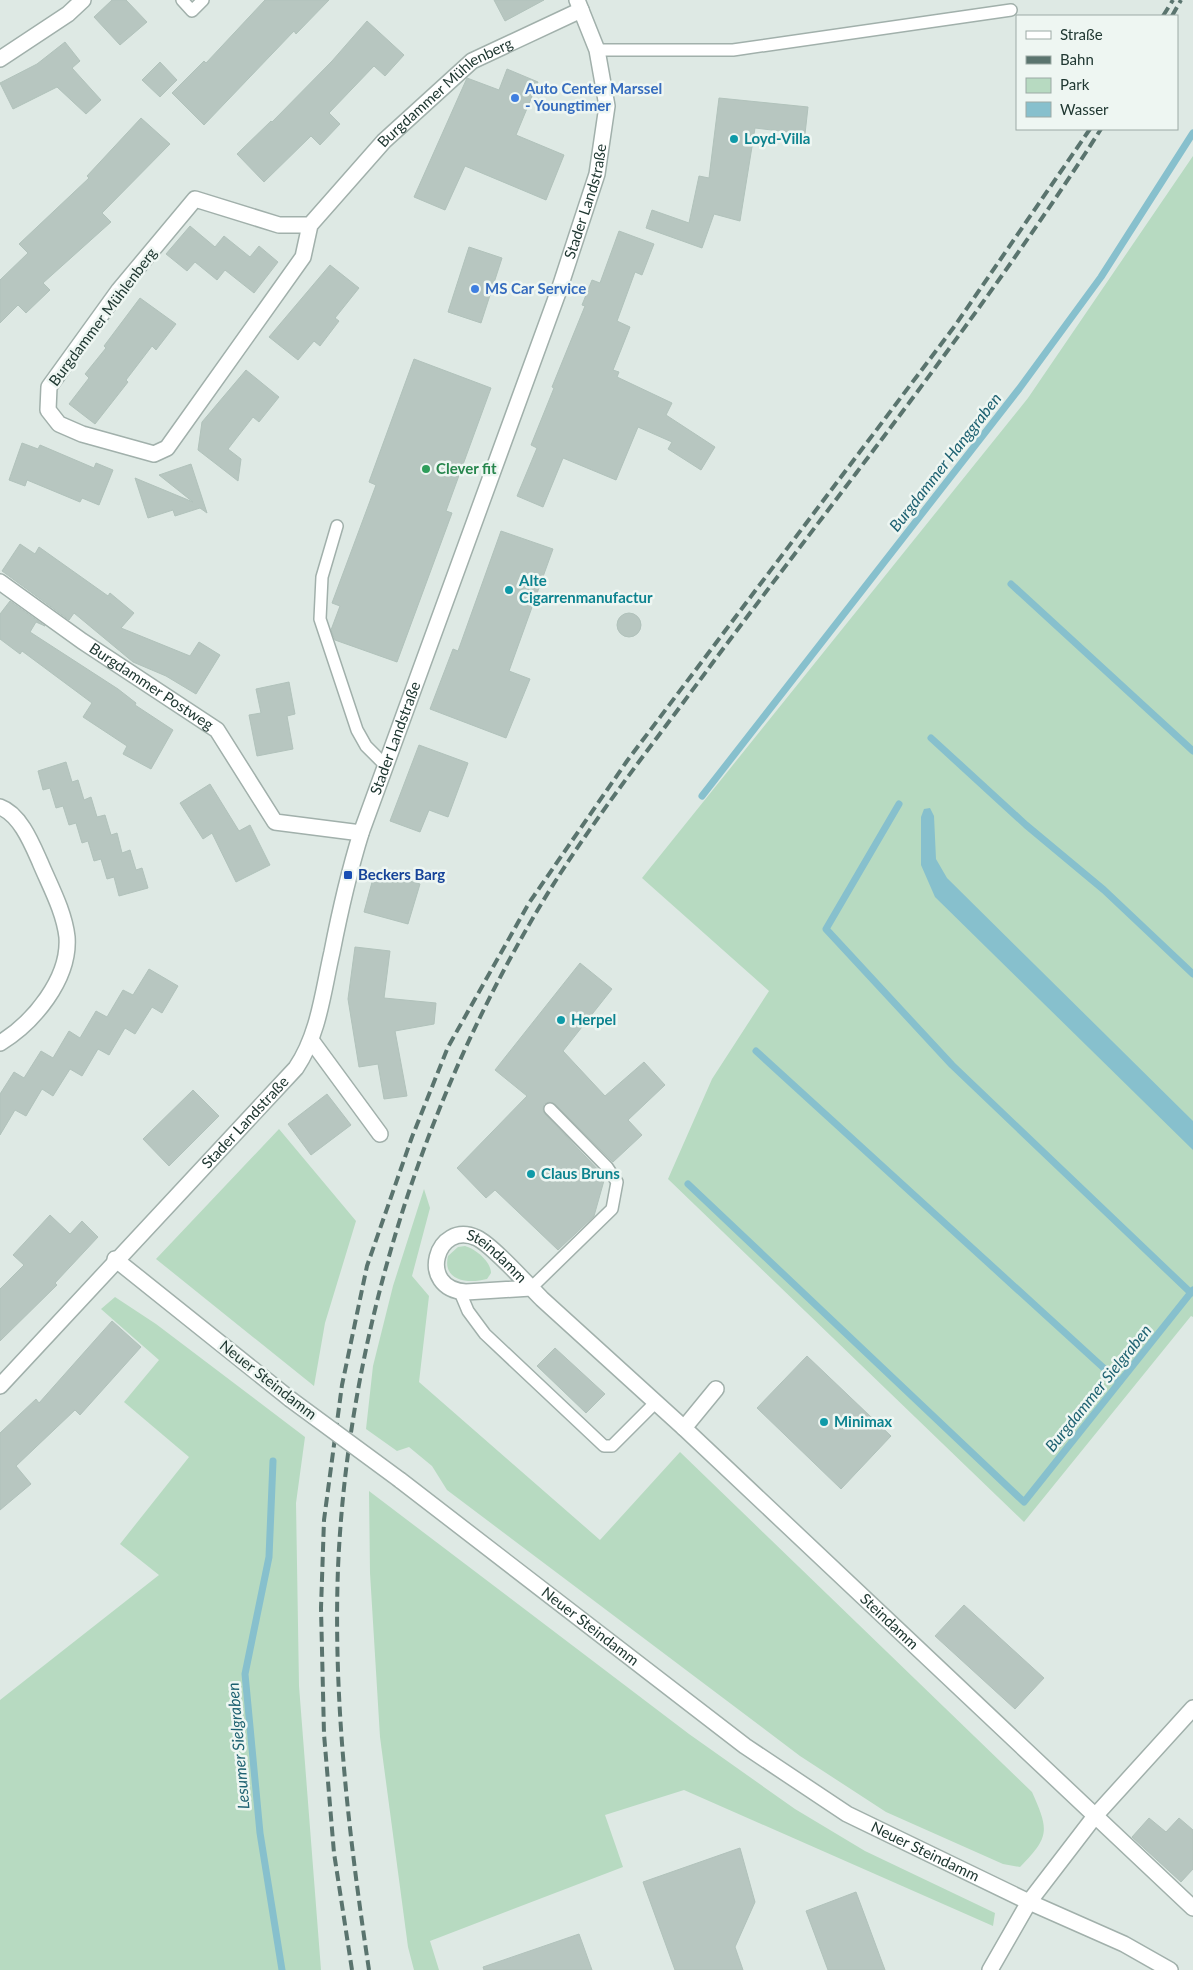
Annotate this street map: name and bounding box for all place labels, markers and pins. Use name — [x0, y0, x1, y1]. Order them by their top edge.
place label: Auto Center Marssel - Youngtimer — [524, 79, 662, 114]
marker: Auto Center Marssel - Youngtimer — [509, 92, 521, 104]
place label: Loyd-Villa — [744, 129, 810, 147]
marker: Loyd-Villa — [728, 133, 740, 145]
place label: MS Car Service — [485, 279, 586, 297]
marker: MS Car Service — [469, 283, 481, 295]
place label: Clever fit — [436, 459, 497, 477]
marker: Clever fit — [420, 463, 432, 475]
place label: Alte Cigarrenmanufactur — [518, 571, 653, 606]
marker: Alte Cigarrenmanufactur — [503, 584, 515, 596]
place label: Beckers Barg — [358, 865, 445, 883]
marker: Beckers Barg — [342, 869, 354, 881]
place label: Herpel — [571, 1010, 616, 1028]
marker: Herpel — [555, 1014, 567, 1026]
place label: Claus Bruns — [541, 1164, 620, 1182]
marker: Claus Bruns — [525, 1168, 537, 1180]
place label: Minimax — [834, 1412, 892, 1430]
marker: Minimax — [818, 1416, 830, 1428]

